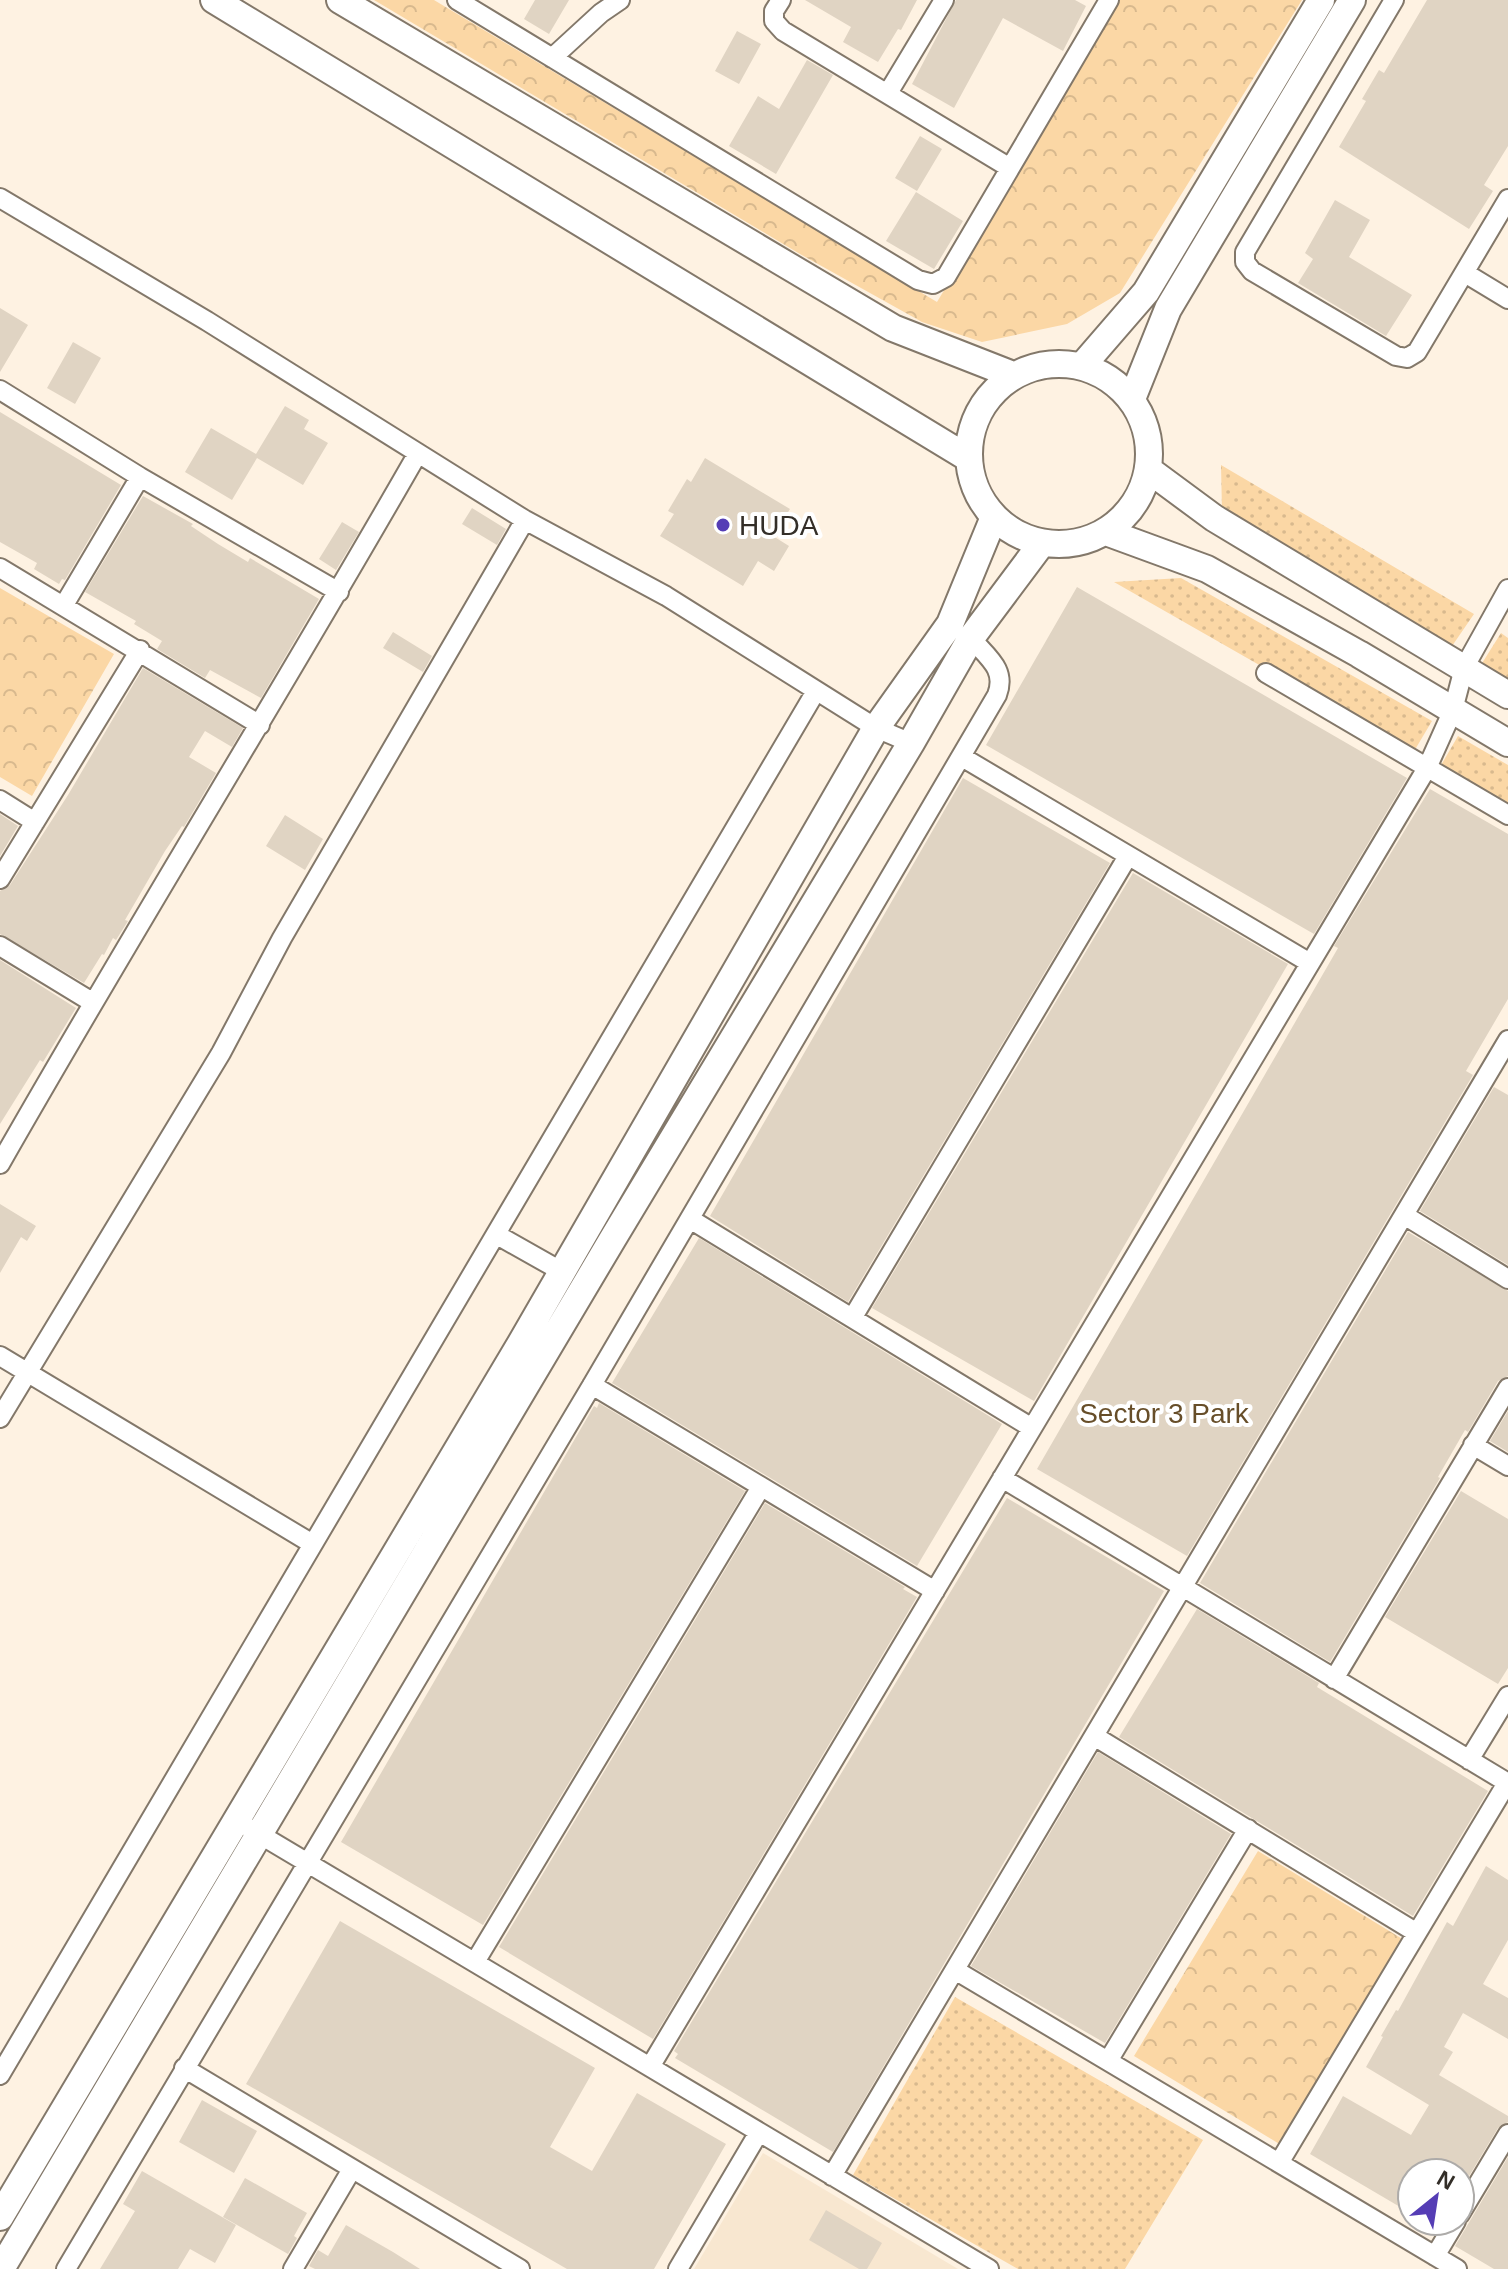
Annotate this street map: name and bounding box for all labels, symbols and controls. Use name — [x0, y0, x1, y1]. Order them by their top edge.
place label: HUDA — [739, 510, 819, 541]
marker: HUDA — [714, 516, 732, 534]
park label: Sector 3 Park — [1079, 1398, 1250, 1429]
north arrow — [1396, 2157, 1476, 2237]
text: N — [1433, 2165, 1459, 2195]

